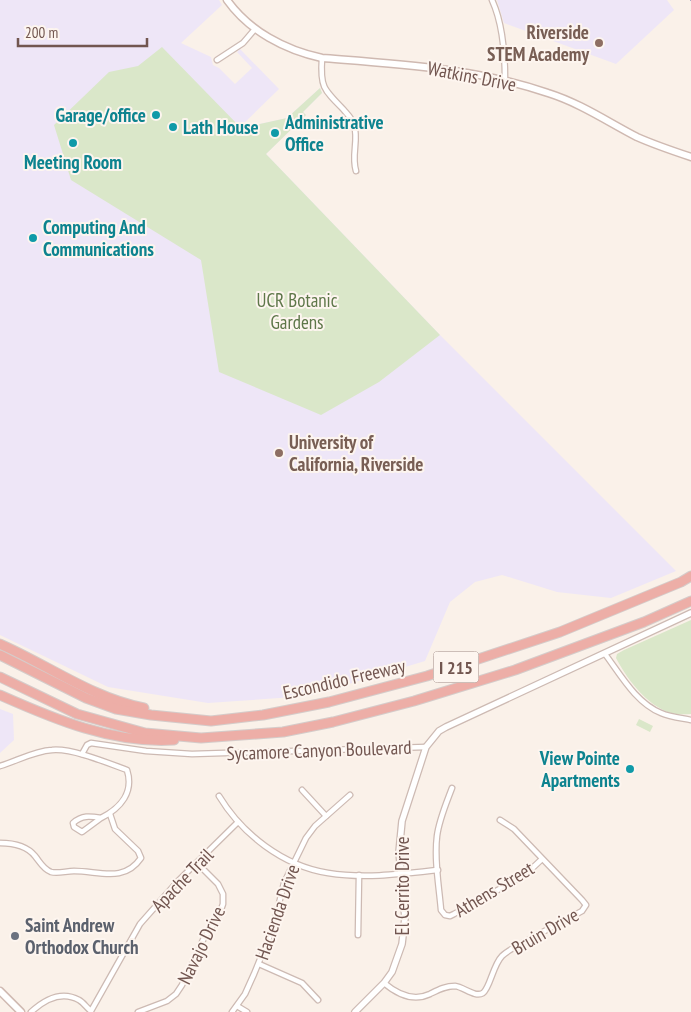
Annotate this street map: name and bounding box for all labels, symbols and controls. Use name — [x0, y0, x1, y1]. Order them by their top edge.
scale bar — [18, 15, 146, 47]
place label: Riverside STEM Academy — [487, 20, 589, 66]
text: 200 m — [25, 23, 58, 42]
marker: Riverside STEM Academy — [593, 37, 605, 49]
street label: Watkins Drive — [426, 56, 518, 96]
place label: Garage/office — [55, 103, 146, 127]
marker: Garage/office — [150, 109, 162, 121]
place label: Administrative Office — [284, 110, 384, 156]
place label: Lath House — [183, 115, 259, 139]
marker: Lath House — [167, 121, 179, 133]
marker: Administrative Office — [269, 127, 281, 139]
marker: Meeting Room — [67, 137, 79, 149]
place label: Meeting Room — [24, 150, 122, 174]
place label: Computing And Communications — [43, 215, 154, 261]
marker: Computing And Communications — [27, 232, 39, 244]
park label: UCR Botanic Gardens — [257, 288, 338, 334]
place label: University of California, Riverside — [289, 430, 423, 476]
marker: University of California, Riverside — [273, 447, 285, 459]
road number: I 215 — [434, 652, 478, 682]
street label: Escondido Freeway — [281, 653, 408, 705]
street label: Sycamore Canyon Boulevard — [226, 735, 412, 765]
place label: View Pointe Apartments — [539, 746, 620, 792]
marker: View Pointe Apartments — [624, 763, 636, 775]
street label: El Cerrito Drive — [390, 836, 414, 936]
street label: Apache Trail — [146, 843, 219, 917]
street label: Athens Street — [450, 856, 539, 922]
street label: Hacienda Drive — [249, 861, 305, 963]
street label: Navajo Drive — [172, 902, 230, 988]
street label: Bruin Drive — [507, 902, 583, 960]
place label: Saint Andrew Orthodox Church — [25, 913, 139, 959]
marker: Saint Andrew Orthodox Church — [9, 930, 21, 942]

